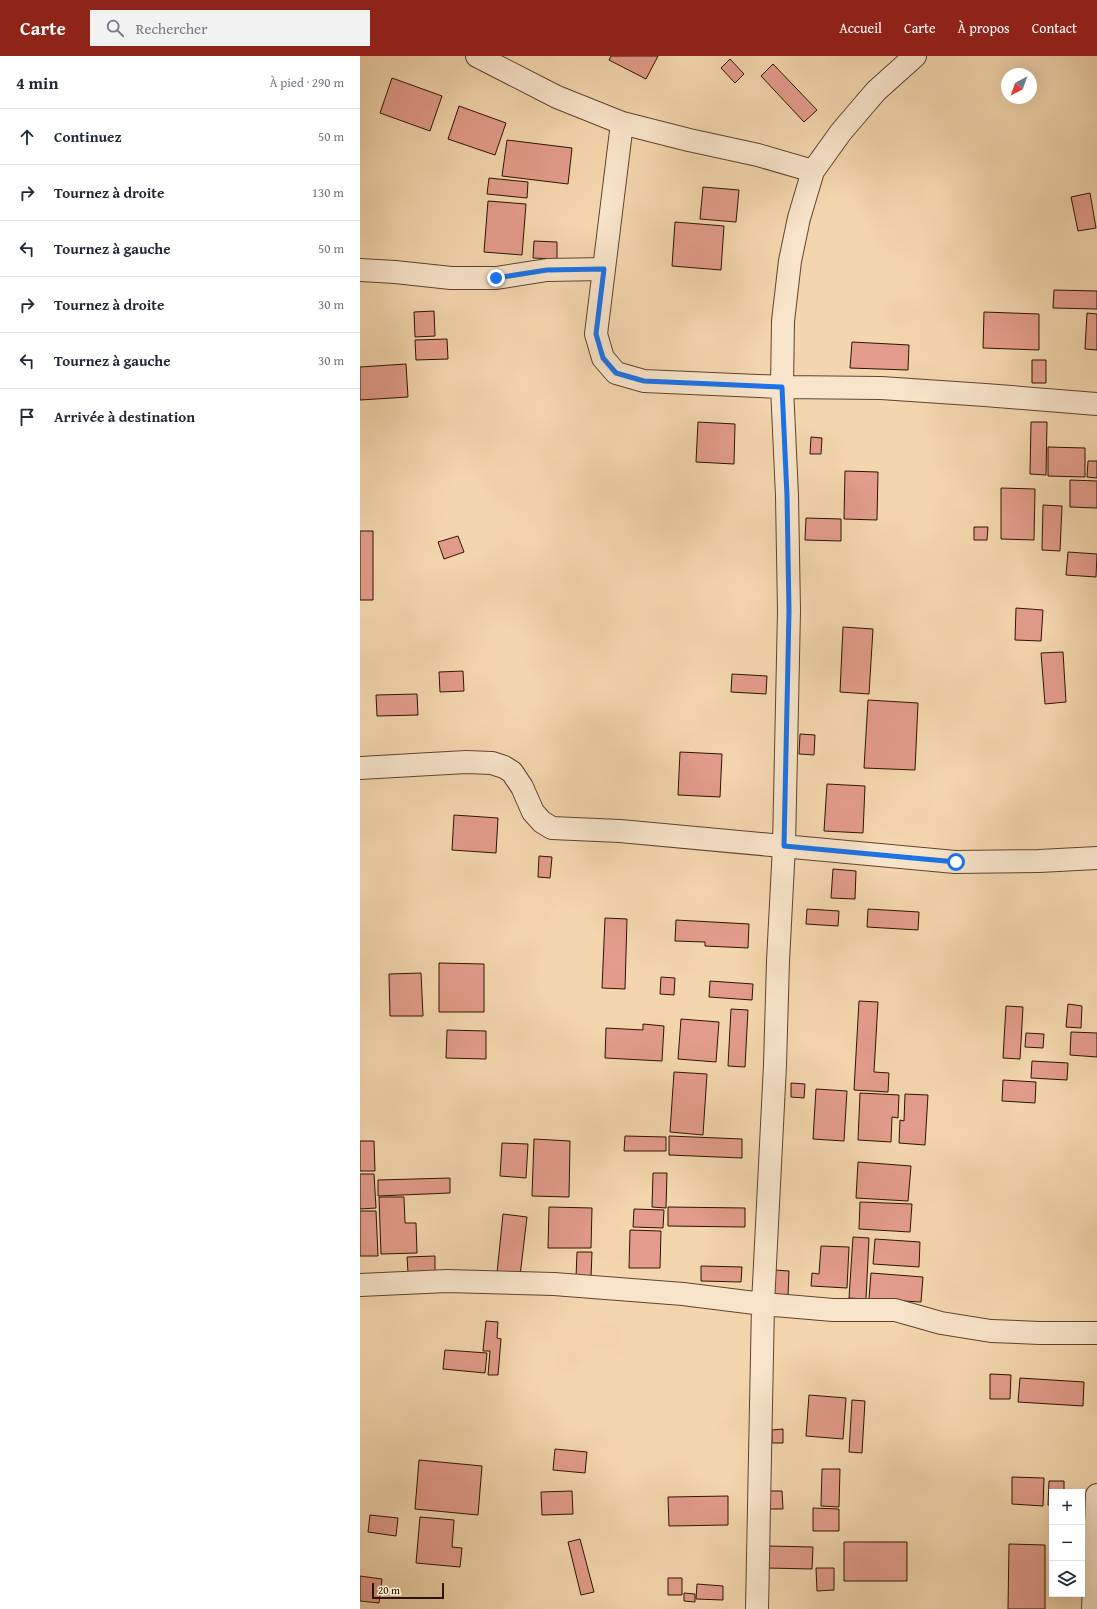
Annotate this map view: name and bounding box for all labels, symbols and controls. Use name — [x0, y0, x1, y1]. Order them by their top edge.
search box — [90, 10, 370, 46]
text: Carte — [20, 14, 66, 42]
icon: search — [104, 17, 126, 39]
text: Rechercher — [136, 18, 207, 39]
text: Accueil — [839, 18, 882, 38]
text: Carte — [904, 18, 936, 38]
text: À propos — [958, 18, 1010, 38]
text: Contact — [1032, 18, 1077, 38]
north arrow — [1001, 68, 1037, 104]
text: 4 min — [16, 70, 58, 95]
text: À pied · 290 m — [269, 73, 344, 92]
icon: ahead — [16, 126, 38, 148]
text: Continuez — [54, 126, 122, 147]
text: 50 m — [318, 127, 344, 146]
icon: right — [16, 182, 38, 204]
text: Tournez à droite — [54, 182, 164, 203]
text: 130 m — [312, 183, 344, 202]
icon: left — [16, 238, 38, 260]
text: Tournez à gauche — [54, 238, 171, 259]
text: 50 m — [318, 239, 344, 258]
route end — [487, 269, 505, 287]
icon: right — [16, 294, 38, 316]
text: Tournez à droite — [54, 294, 164, 315]
text: 30 m — [318, 295, 344, 314]
icon: left — [16, 350, 38, 372]
text: Tournez à gauche — [54, 350, 171, 371]
text: 30 m — [318, 351, 344, 370]
icon: arrive — [16, 406, 38, 428]
text: Arrivée à destination — [54, 406, 195, 427]
route start — [947, 853, 965, 871]
map controls — [1049, 1489, 1085, 1597]
button: + — [1049, 1489, 1085, 1525]
button: − — [1049, 1525, 1085, 1561]
button: layers — [1049, 1561, 1085, 1597]
scale bar — [372, 1581, 444, 1600]
text: 20 m — [378, 1582, 400, 1598]

